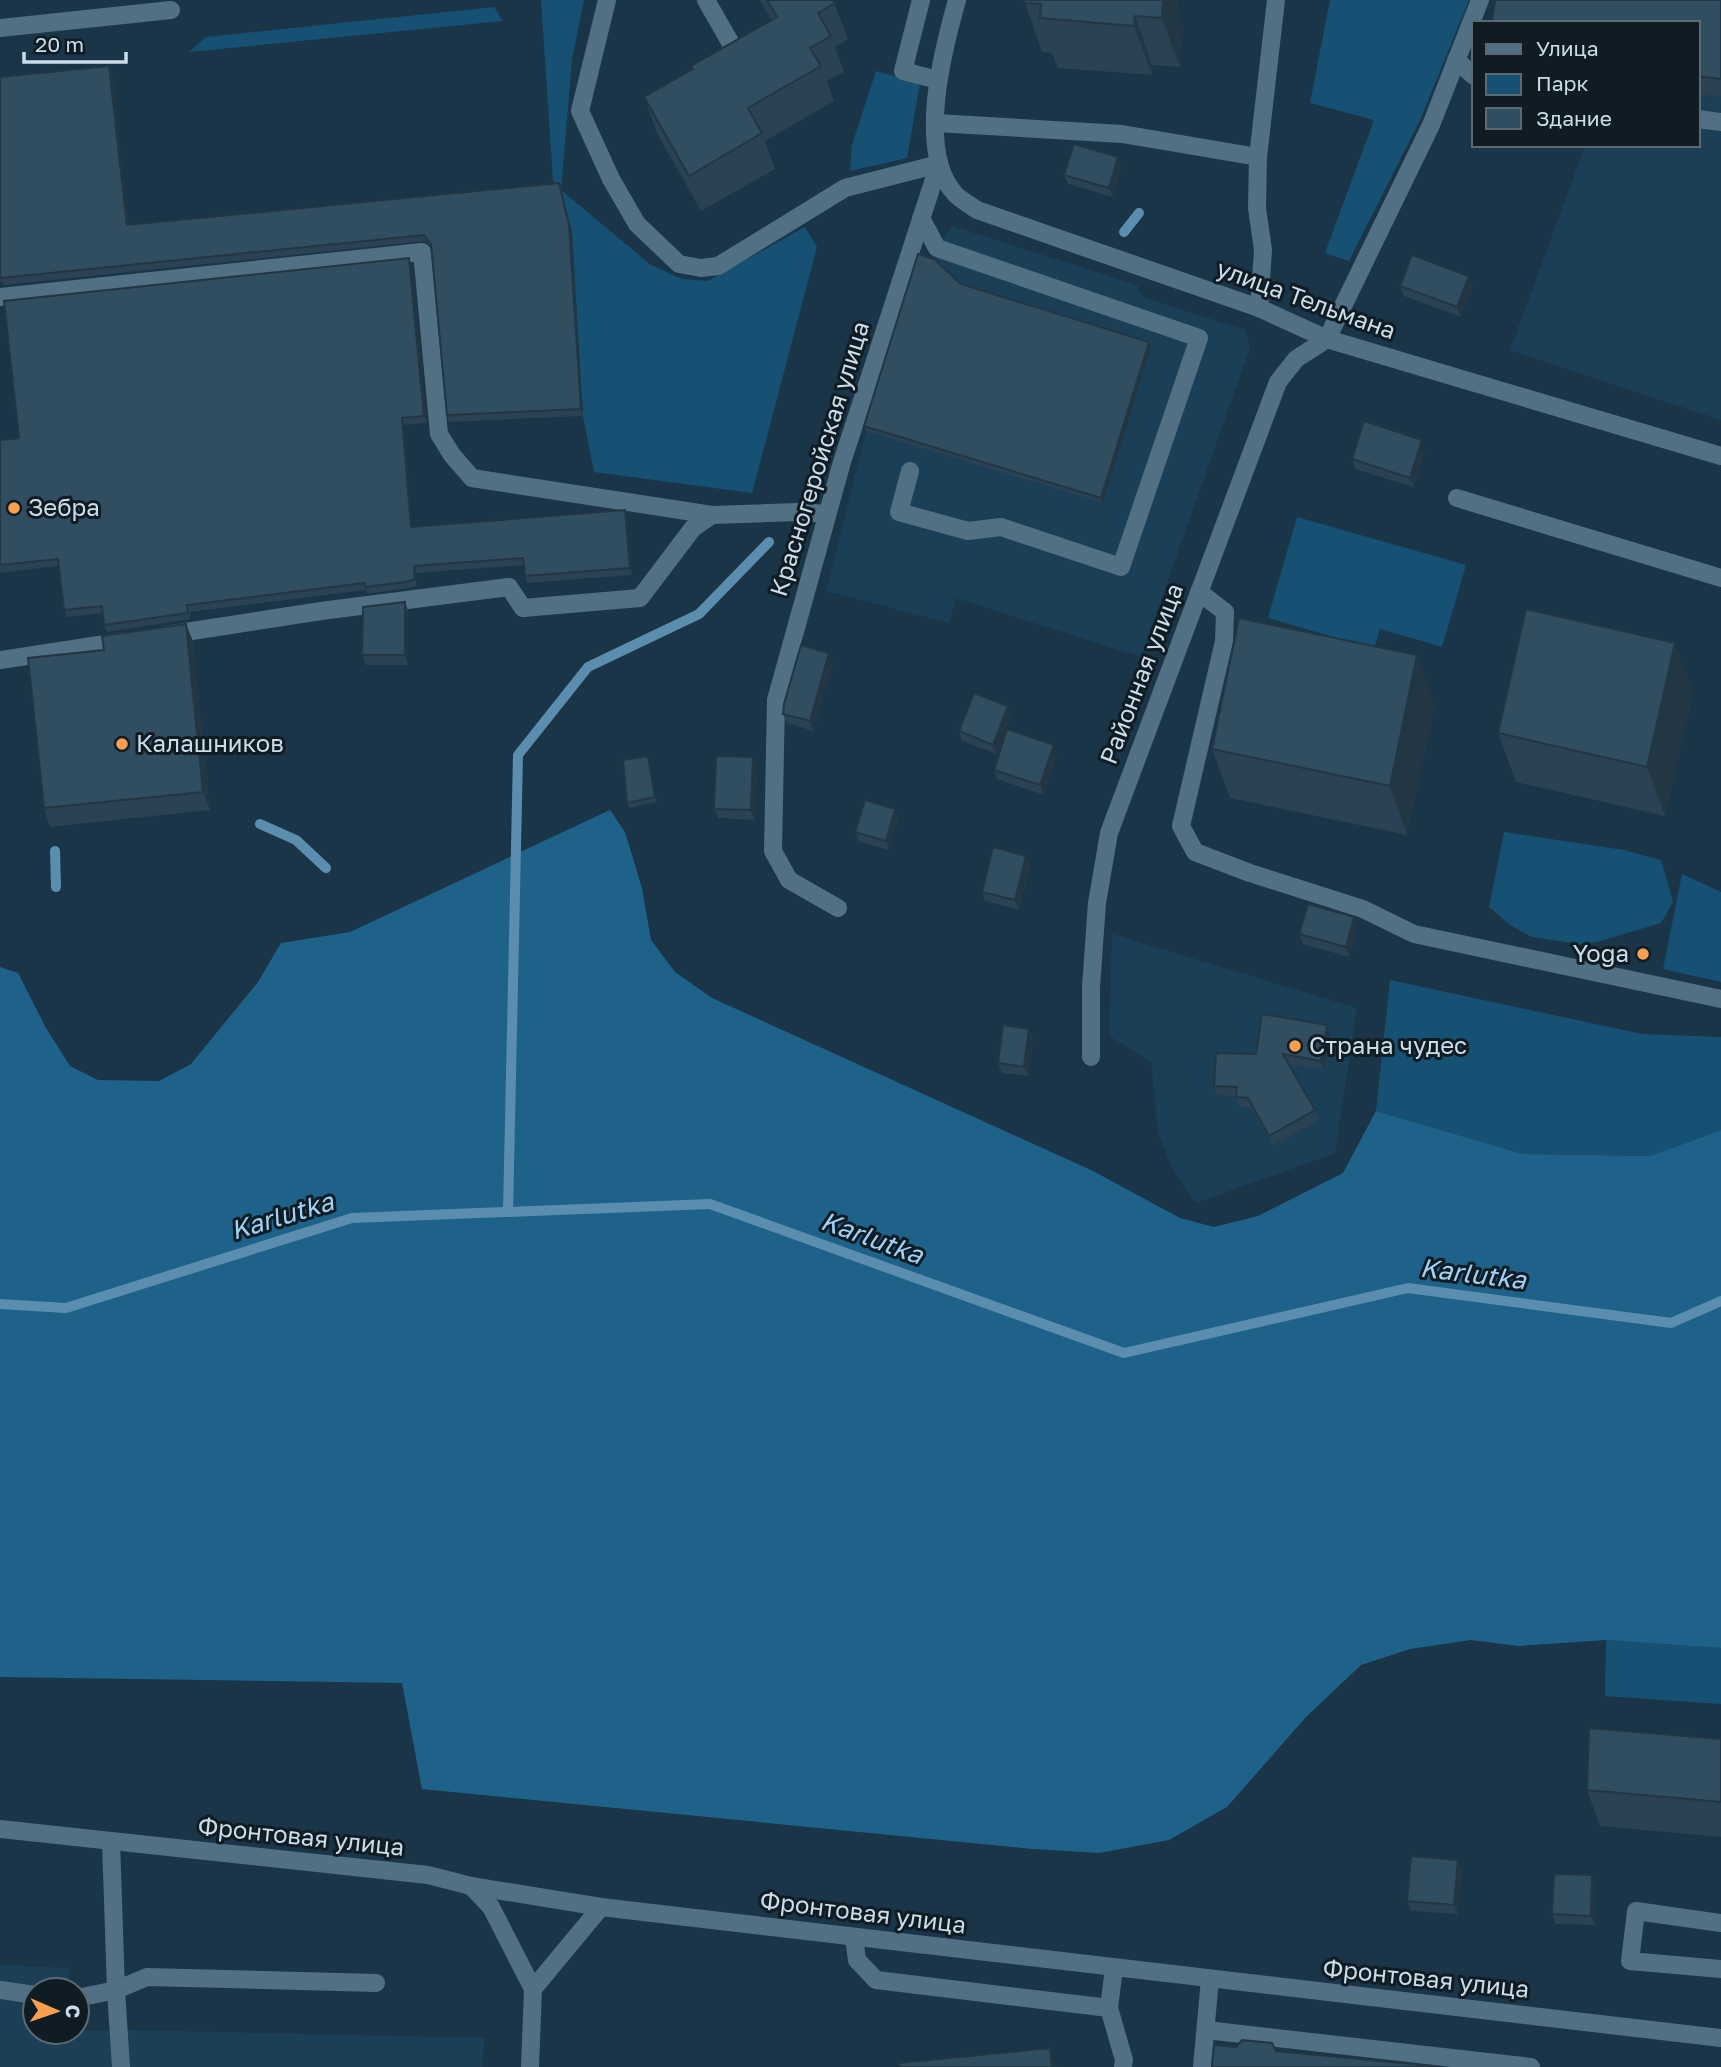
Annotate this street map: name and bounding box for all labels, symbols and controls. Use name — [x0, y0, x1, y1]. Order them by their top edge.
scale bar — [24, 21, 126, 65]
legend — [1472, 21, 1700, 147]
text: 20 m — [35, 31, 84, 57]
text: Улица — [1536, 35, 1599, 61]
text: Парк — [1536, 70, 1589, 96]
text: Здание — [1536, 105, 1612, 131]
street label: улица Тельмана — [1213, 253, 1400, 344]
street label: Красногеройская улица — [763, 318, 874, 600]
place label: Зебра — [28, 492, 100, 521]
marker: Зебра — [6, 500, 22, 516]
street label: Районная улица — [1093, 579, 1188, 768]
place label: Калашников — [136, 728, 284, 757]
marker: Калашников — [114, 736, 130, 752]
place label: Yoga — [1573, 938, 1629, 967]
marker: Yoga — [1635, 946, 1651, 962]
place label: Страна чудес — [1309, 1030, 1467, 1059]
marker: Страна чудес — [1287, 1038, 1303, 1054]
water label: Karlutka — [227, 1185, 338, 1246]
water label: Karlutka — [817, 1205, 929, 1271]
water label: Karlutka — [1419, 1252, 1529, 1296]
street label: Фронтовая улица — [196, 1810, 406, 1861]
street label: Фронтовая улица — [758, 1884, 968, 1939]
street label: Фронтовая улица — [1321, 1952, 1531, 2003]
north arrow — [21, 1976, 91, 2046]
text: С — [62, 2004, 85, 2019]

